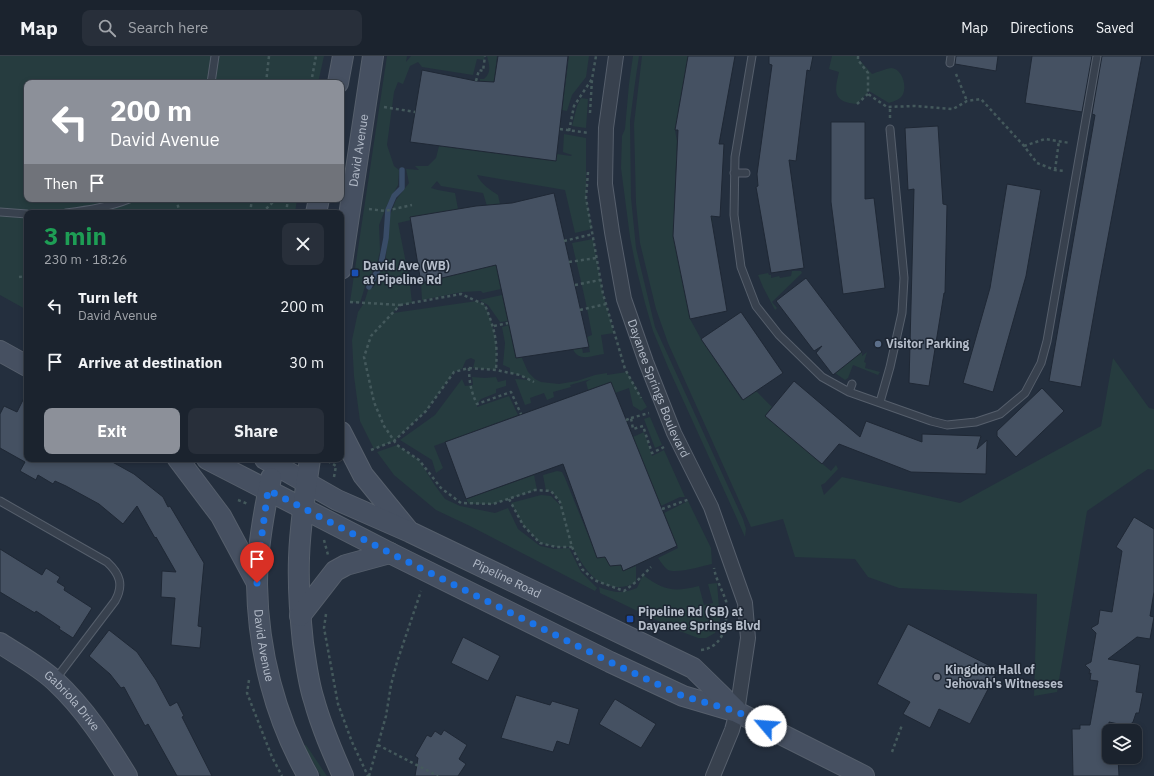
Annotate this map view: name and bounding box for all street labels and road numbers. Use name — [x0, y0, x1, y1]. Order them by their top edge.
street label: David Avenue — [345, 113, 371, 188]
street label: Dayanee Springs Boulevard — [625, 317, 693, 460]
street label: Pipeline Road — [470, 555, 544, 601]
street label: David Avenue — [251, 609, 278, 684]
street label: Gabriola Drive — [41, 667, 104, 734]

